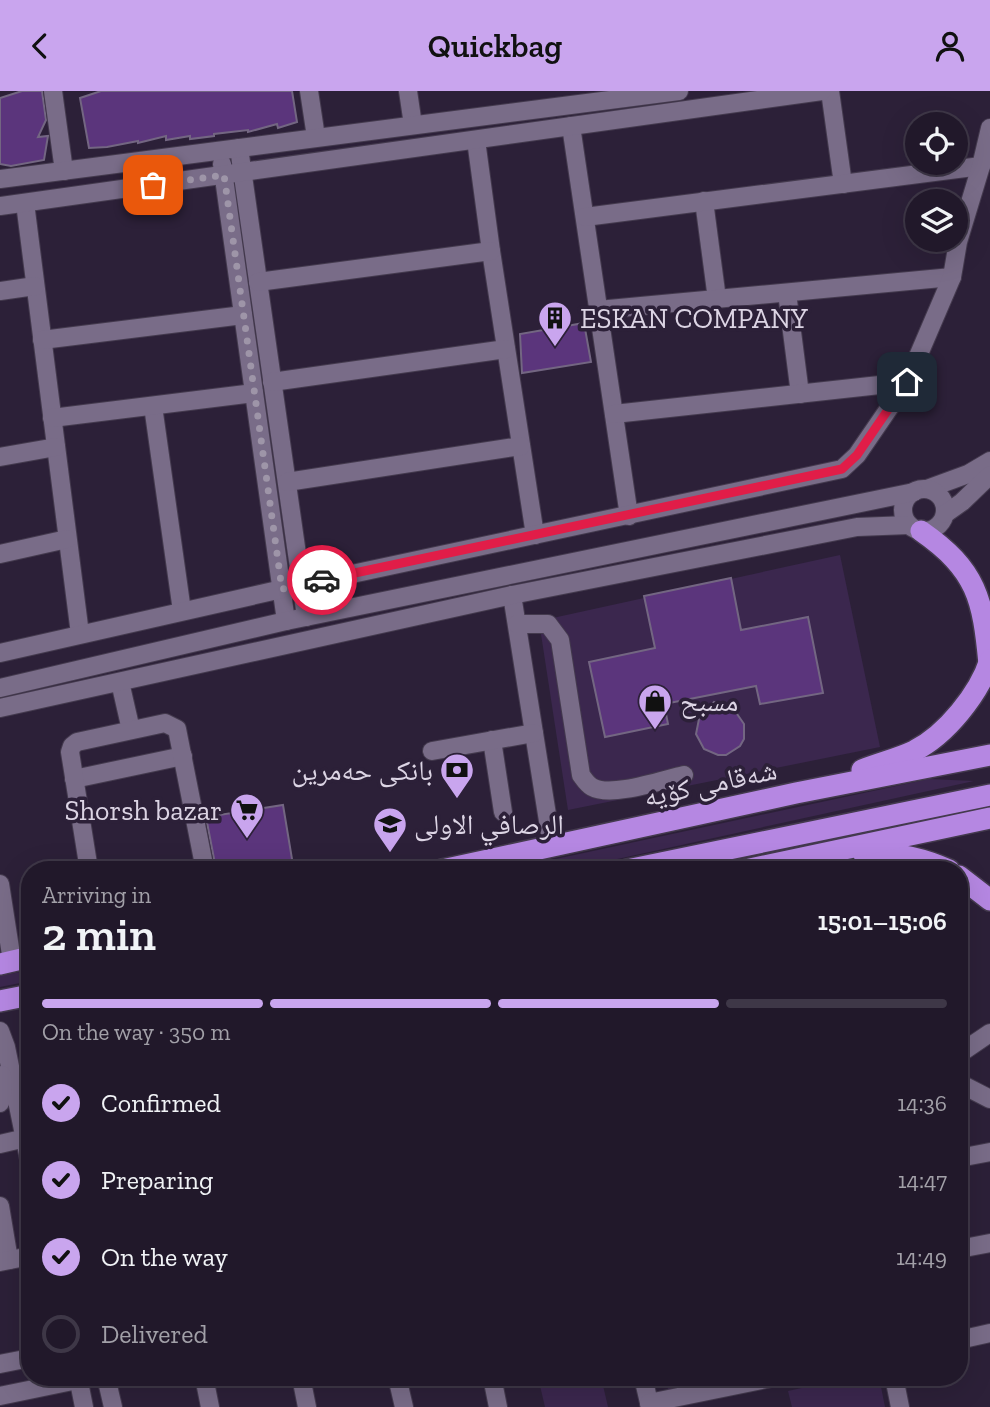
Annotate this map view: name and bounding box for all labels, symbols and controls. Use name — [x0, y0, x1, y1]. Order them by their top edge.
icon: back — [21, 27, 59, 65]
text: Quickbag — [428, 27, 562, 65]
icon: person — [931, 27, 969, 65]
map controls — [905, 112, 968, 252]
button: locate — [905, 112, 968, 175]
pin — [123, 155, 183, 215]
icon: bag — [134, 166, 172, 204]
button: layers — [905, 189, 968, 252]
building icon: ESKAN COMPANY — [536, 299, 574, 348]
place label: ESKAN COMPANY — [580, 302, 809, 335]
pin — [877, 352, 937, 412]
icon: home — [888, 363, 926, 401]
courier — [287, 545, 357, 615]
icon: car — [303, 561, 341, 599]
shop icon: مسبح — [636, 682, 674, 731]
place label: مسبح — [680, 685, 738, 719]
bank icon: بانكی حه‌مرین — [438, 751, 476, 800]
street label: شەقامی کۆیە — [641, 753, 780, 815]
place label: بانكی حه‌مرین — [292, 754, 433, 788]
supermarket icon: Shorsh bazar — [228, 791, 266, 840]
place label: Shorsh bazar — [64, 794, 222, 827]
school or university icon: الرصافي الاولى — [371, 805, 409, 854]
place label: الرصافي الاولى — [414, 808, 564, 847]
text: Arriving in — [42, 881, 151, 909]
text: 15:01–15:06 — [818, 905, 947, 937]
text: 2 min — [42, 907, 156, 962]
text: On the way · 350 m — [42, 1018, 230, 1046]
icon: check — [42, 1084, 80, 1122]
text: Confirmed — [101, 1087, 221, 1119]
text: 14:36 — [897, 1089, 947, 1117]
icon: check — [42, 1161, 80, 1199]
text: Preparing — [101, 1164, 213, 1196]
text: 14:47 — [898, 1166, 947, 1194]
icon: check — [42, 1238, 80, 1276]
text: On the way — [101, 1241, 228, 1273]
text: 14:49 — [896, 1243, 947, 1271]
text: Delivered — [101, 1318, 208, 1350]

